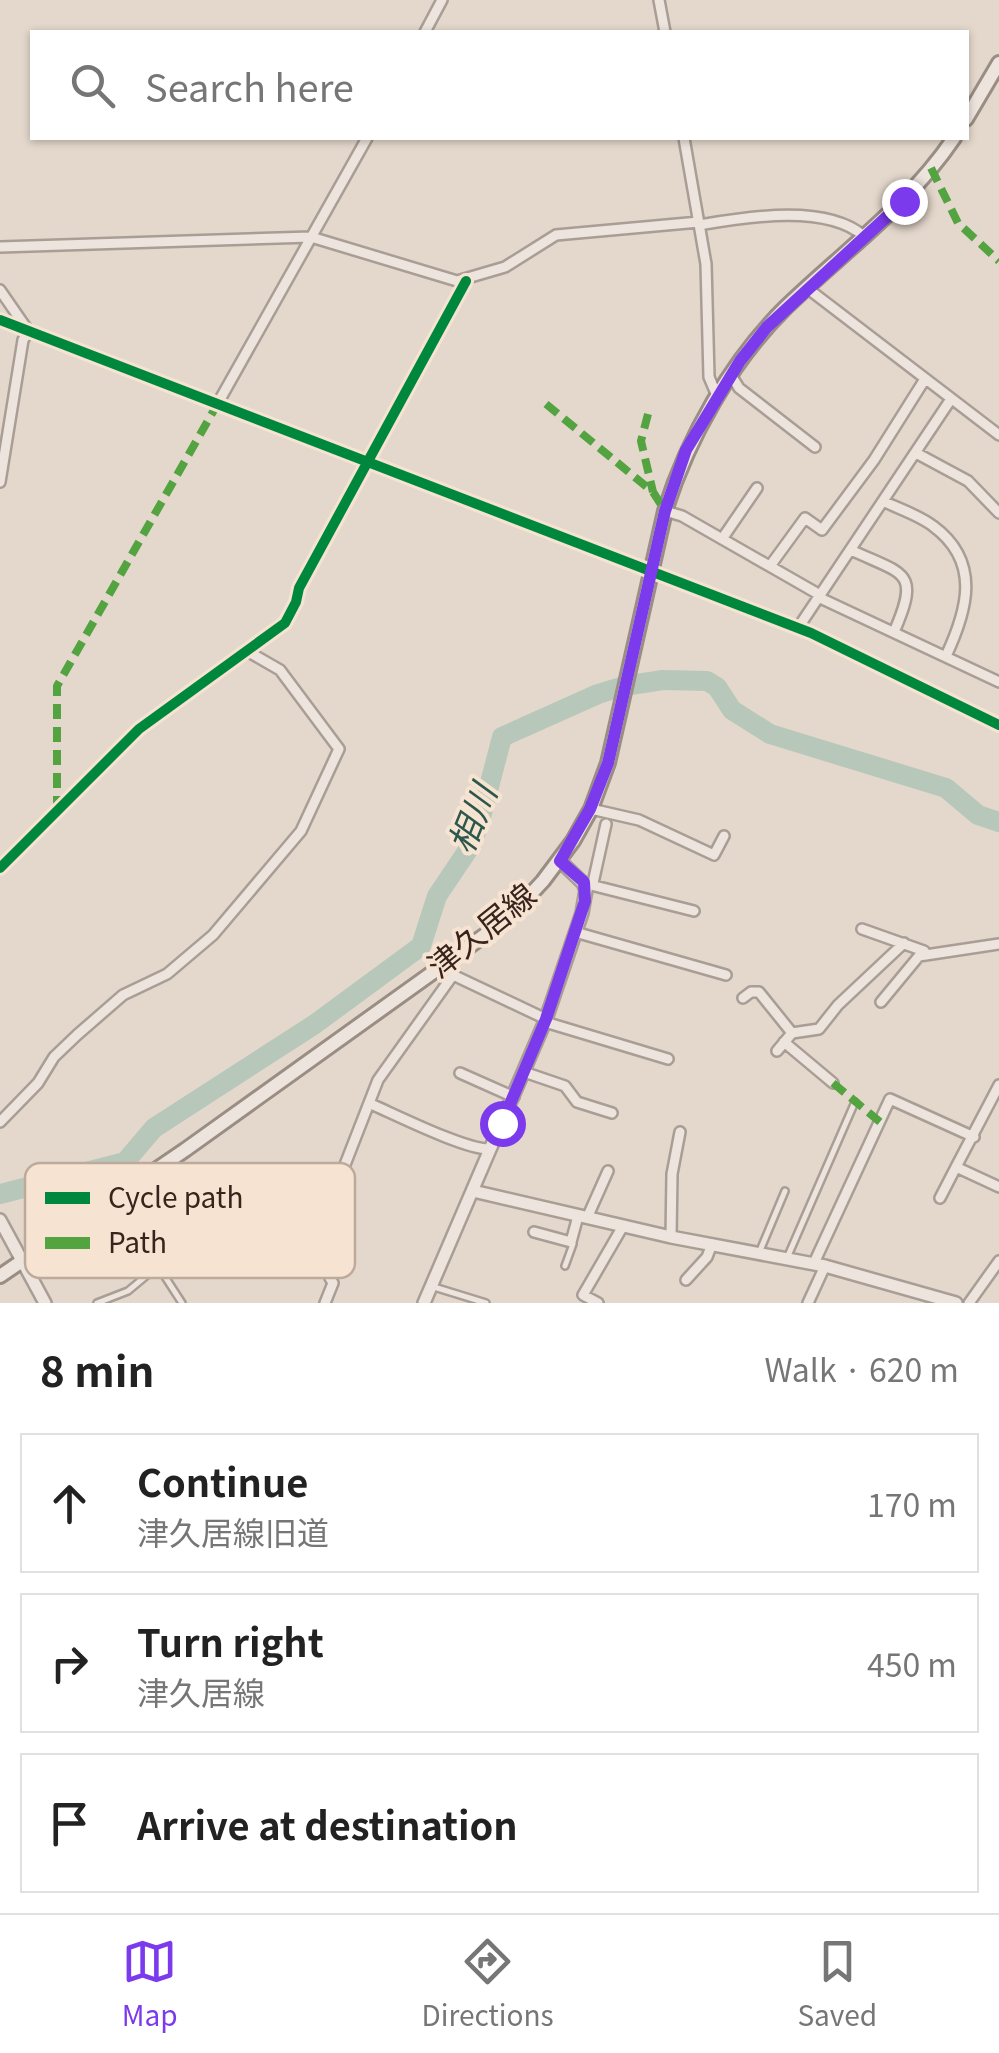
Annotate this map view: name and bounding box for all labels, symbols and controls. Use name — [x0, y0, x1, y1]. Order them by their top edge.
search box — [30, 30, 969, 140]
icon: search — [65, 58, 120, 113]
text: Search here — [145, 58, 354, 113]
route end — [882, 179, 928, 225]
water label: 相川 — [433, 772, 508, 860]
street label: 津久居線 — [416, 871, 544, 987]
route start — [480, 1101, 526, 1147]
legend — [25, 1163, 355, 1278]
text: Cycle path — [108, 1176, 243, 1216]
text: Path — [108, 1221, 167, 1261]
text: 8 min — [40, 1338, 155, 1399]
text: Walk · 620 m — [764, 1345, 959, 1391]
text: Continue — [137, 1453, 308, 1508]
icon: ahead — [42, 1476, 97, 1531]
text: 170 m — [867, 1480, 957, 1526]
text: 津久居線旧道 — [137, 1508, 329, 1554]
text: Turn right — [137, 1613, 324, 1668]
icon: right — [42, 1636, 97, 1691]
text: 450 m — [867, 1640, 957, 1686]
text: 津久居線 — [137, 1668, 265, 1714]
icon: arrive — [42, 1796, 97, 1851]
text: Arrive at destination — [137, 1796, 518, 1851]
tab: Map — [122, 1934, 178, 2034]
tab: Directions — [421, 1934, 554, 2034]
tab: Saved — [797, 1934, 877, 2034]

